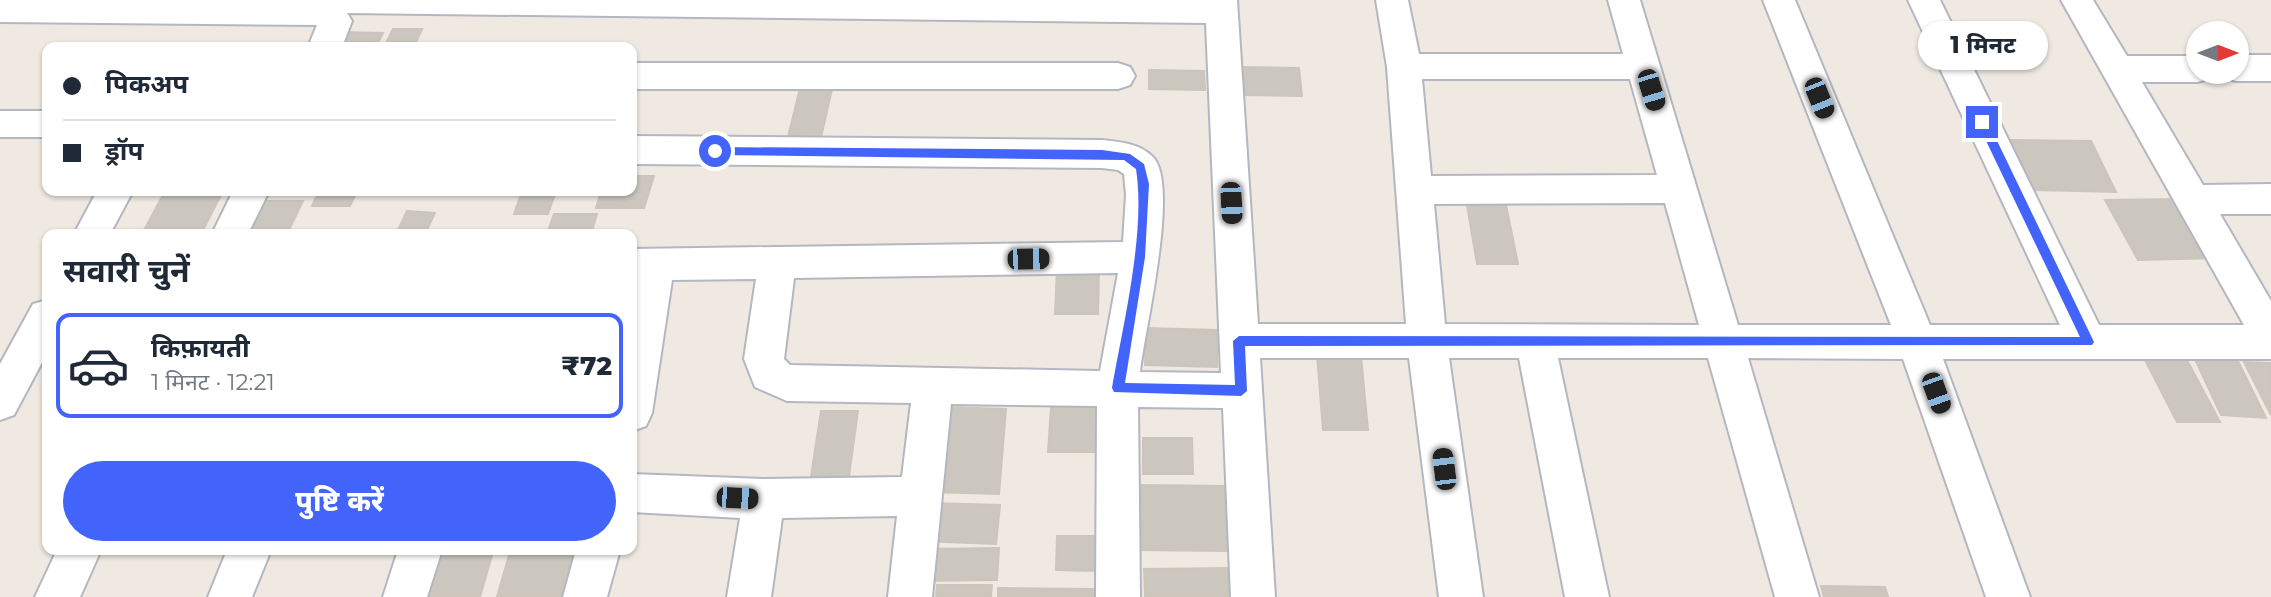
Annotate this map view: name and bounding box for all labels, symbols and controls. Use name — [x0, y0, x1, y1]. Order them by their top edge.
callout: 1 मिनट — [1917, 20, 2047, 69]
north arrow — [2186, 21, 2249, 84]
map controls — [2186, 21, 2249, 84]
text: 1 मिनट — [1950, 31, 2016, 59]
car — [1635, 67, 1668, 113]
text: पिकअप — [105, 68, 188, 100]
car — [1802, 75, 1837, 121]
route end — [1966, 106, 1998, 138]
text: ड्रॉप — [105, 135, 143, 167]
route start — [699, 135, 731, 167]
car — [1220, 181, 1243, 225]
car — [1007, 248, 1050, 270]
text: सवारी चुनें — [63, 251, 190, 290]
text: किफ़ायती — [151, 332, 250, 364]
icon: car — [67, 334, 130, 397]
text: ₹72 — [561, 350, 612, 382]
text: 1 मिनट · 12:21 — [151, 368, 275, 396]
car — [1919, 370, 1954, 416]
car — [1432, 447, 1457, 491]
button: पुष्टि करें — [63, 461, 616, 541]
car — [716, 486, 759, 510]

